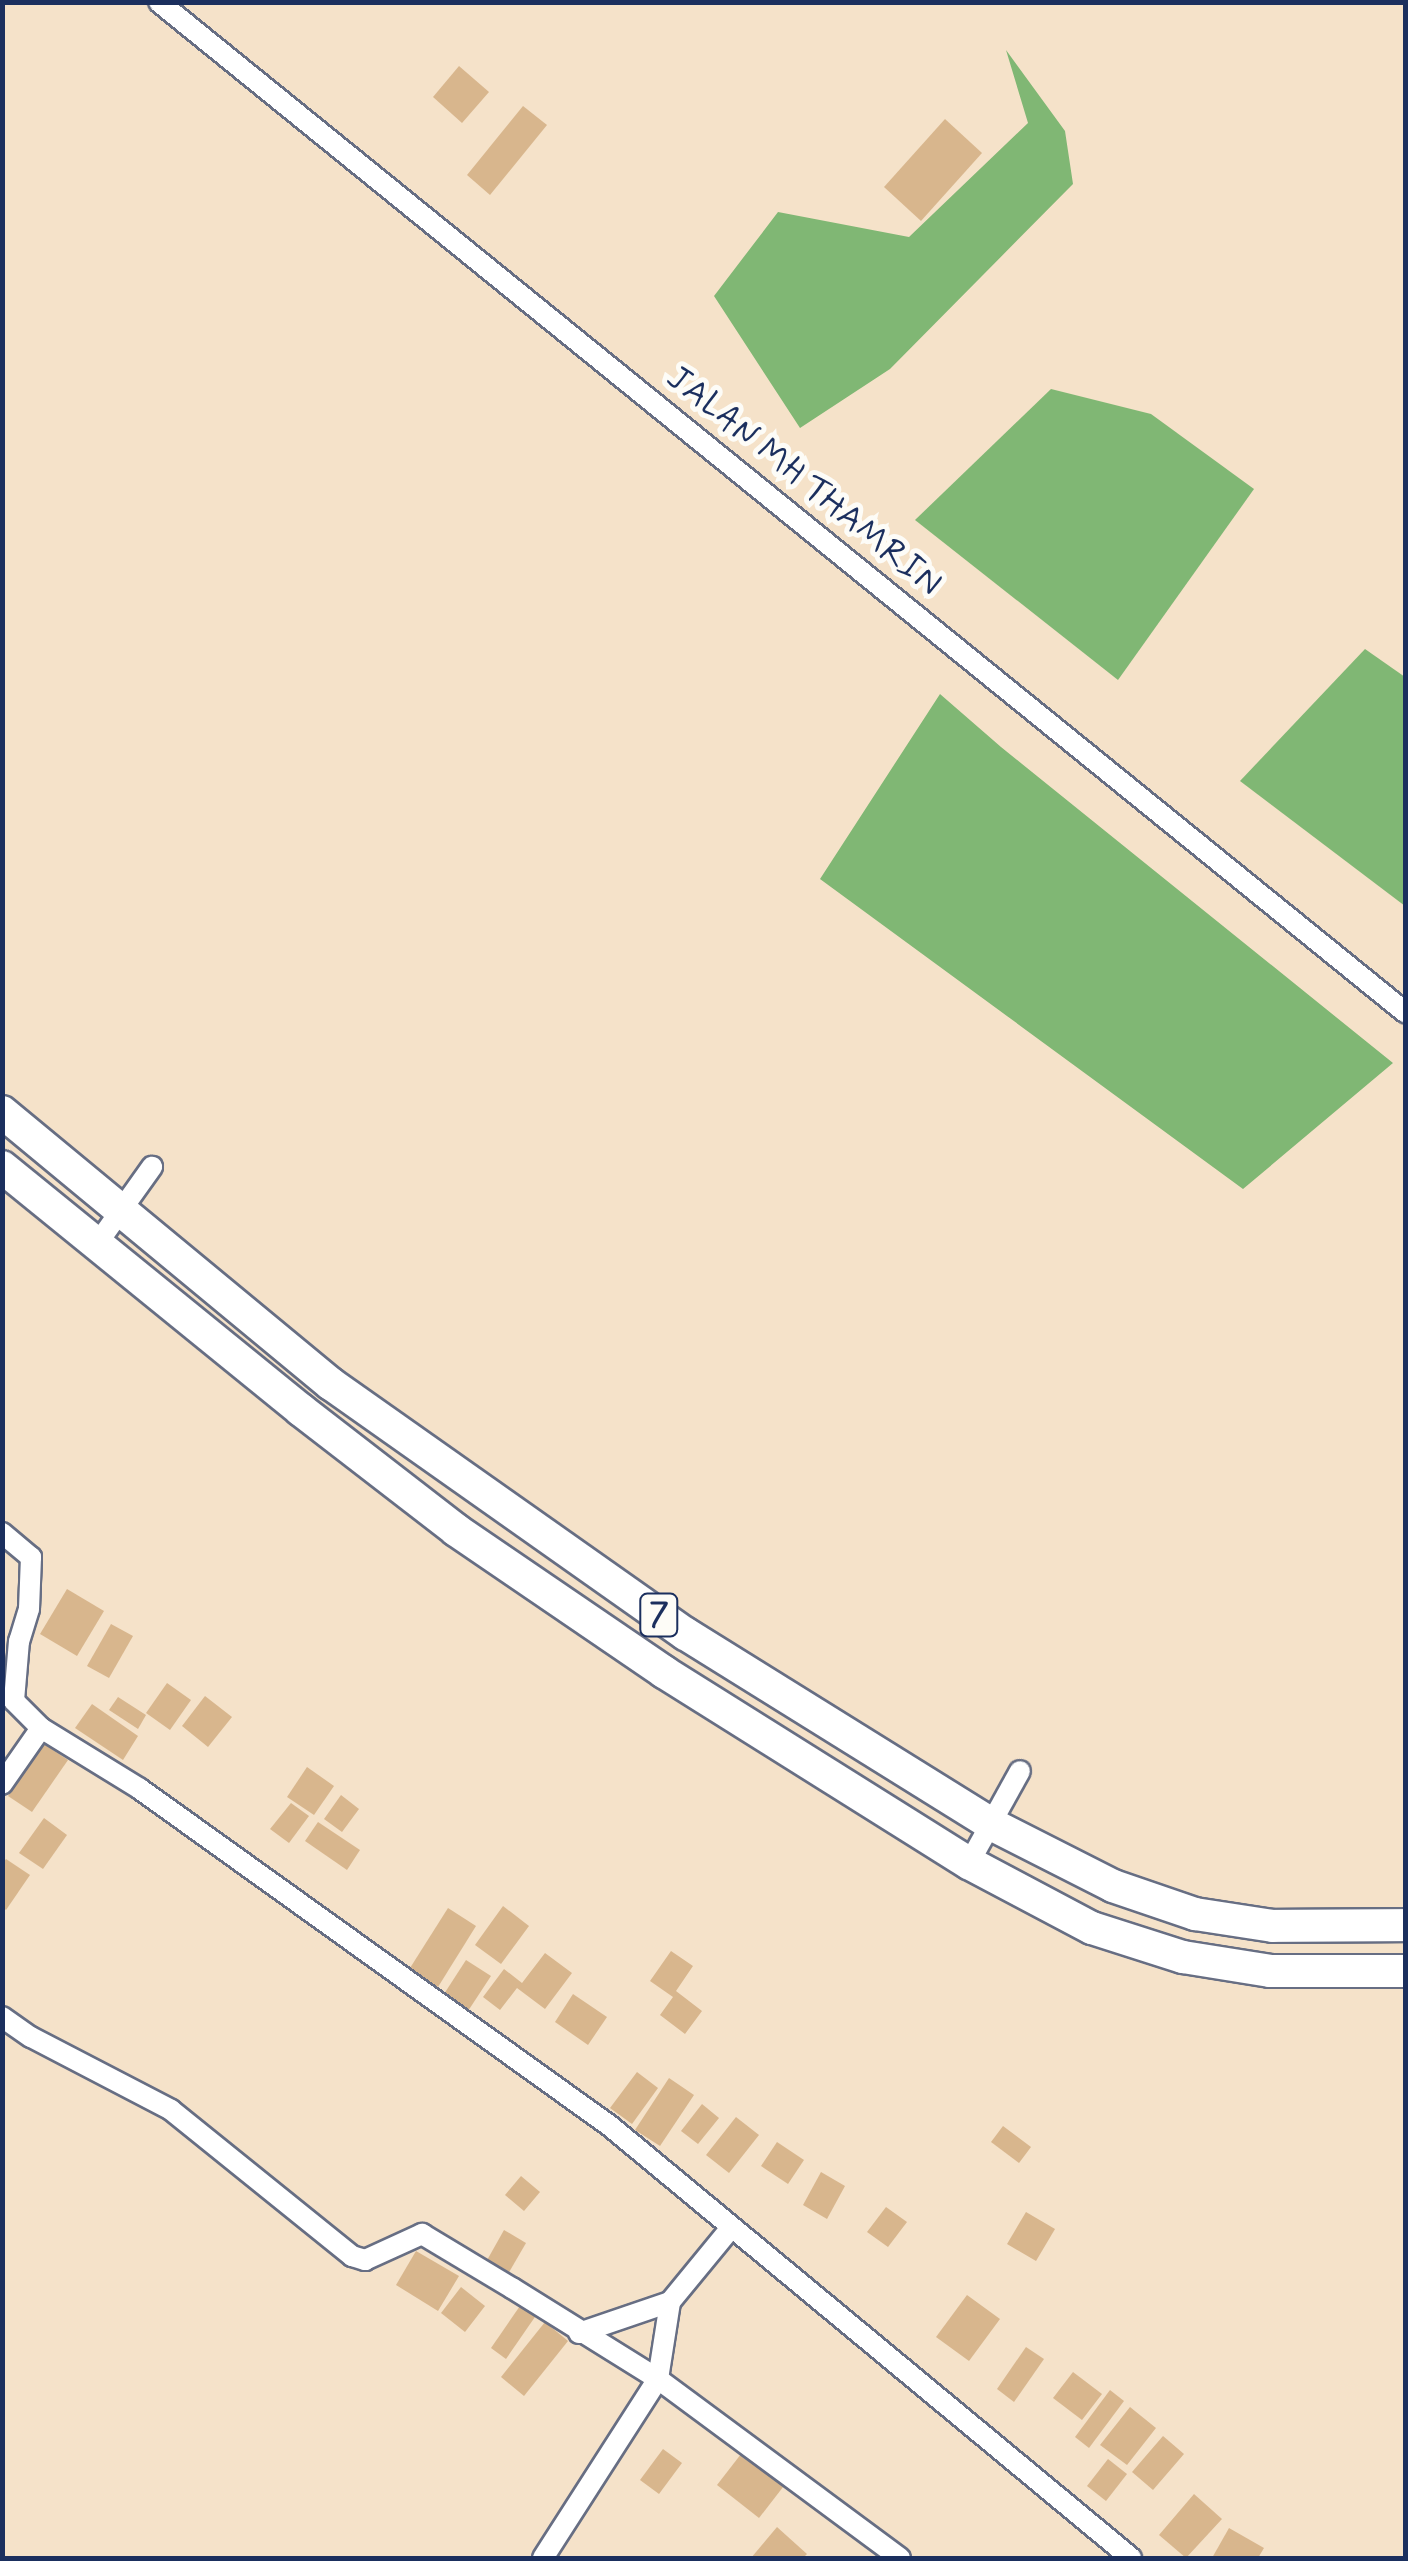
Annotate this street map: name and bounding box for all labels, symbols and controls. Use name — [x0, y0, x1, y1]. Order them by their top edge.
street label: JALAN MH THAMRIN — [663, 361, 945, 601]
road number: 7 — [639, 1588, 679, 1642]

